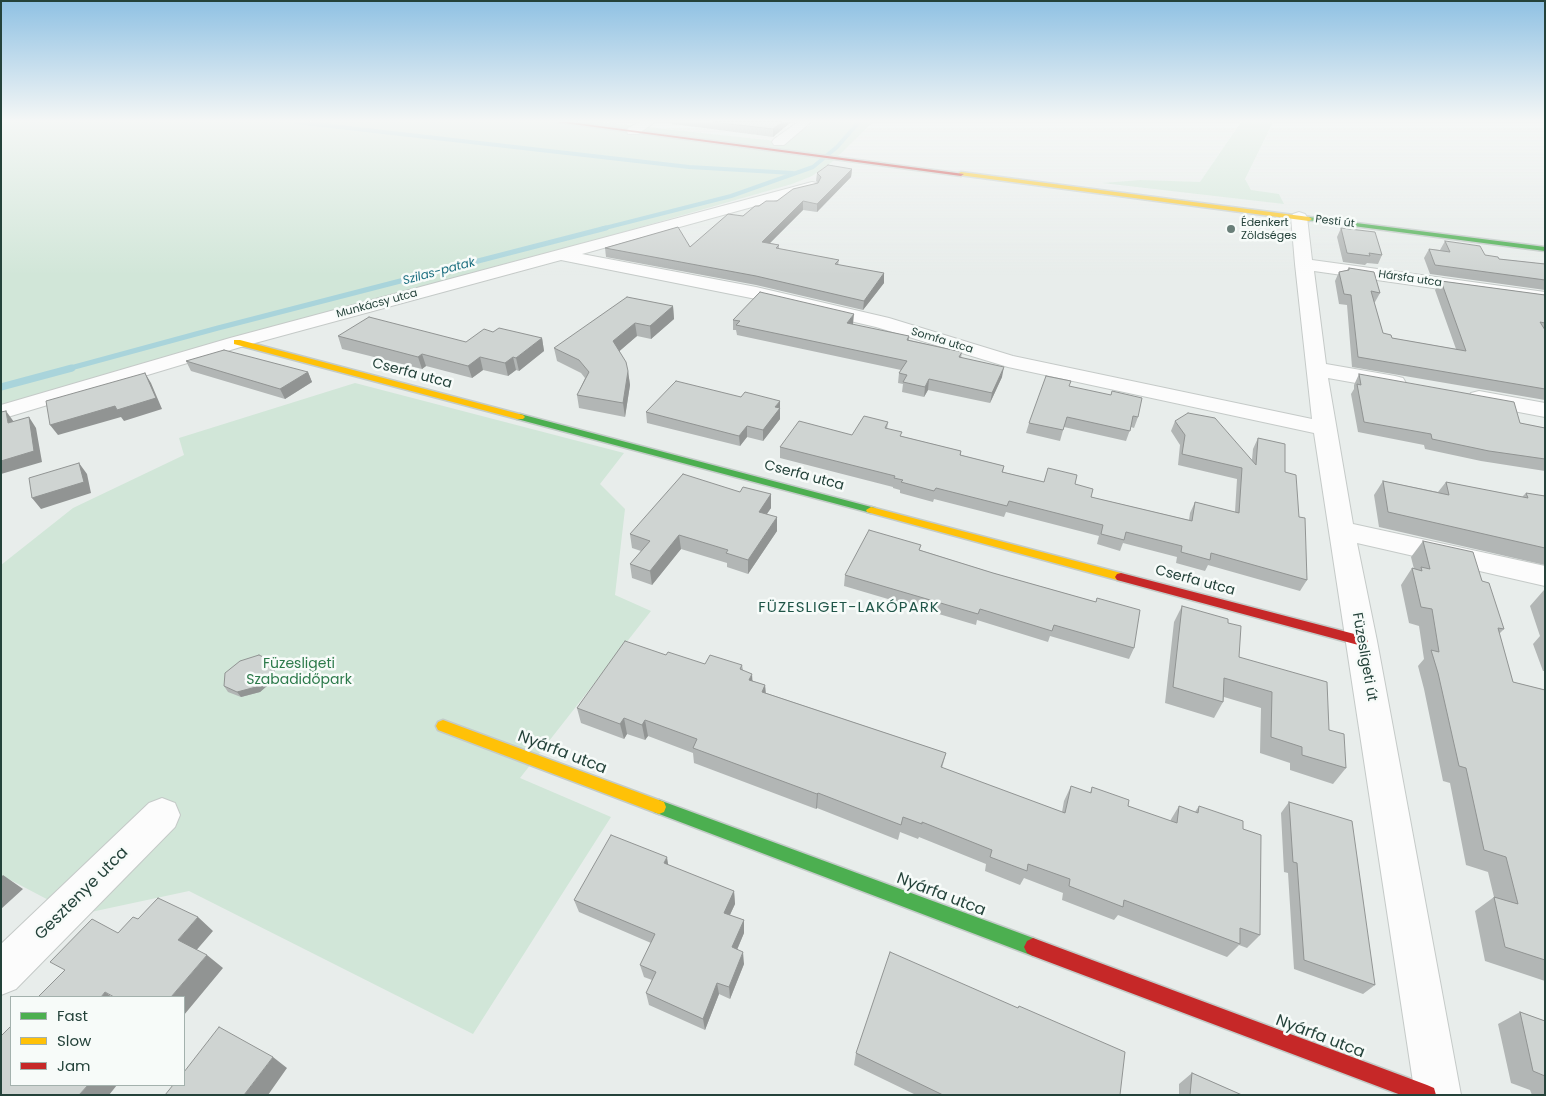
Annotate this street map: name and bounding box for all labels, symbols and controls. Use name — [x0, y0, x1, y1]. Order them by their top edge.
street label: Pesti út — [1315, 213, 1355, 231]
place label: Édenkert Zöldséges — [1241, 216, 1297, 242]
marker: Édenkert Zöldséges — [1225, 223, 1237, 235]
water label: Szilas-patak — [401, 255, 477, 289]
street label: Hársfa utca — [1377, 268, 1443, 290]
street label: Munkácsy utca — [335, 287, 419, 321]
street label: Somfa utca — [909, 325, 975, 357]
street label: Cserfa utca — [370, 355, 454, 393]
street label: Cserfa utca — [762, 457, 846, 495]
street label: Cserfa utca — [1153, 562, 1237, 600]
district label: FÜZESLIGET-LAKÓPARK — [756, 599, 942, 617]
street label: Füzesligeti út — [1348, 611, 1380, 703]
park label: Füzesligeti Szabadidőpark — [246, 656, 352, 689]
street label: Nyárfa utca — [515, 727, 609, 779]
street label: Gesztenye utca — [31, 843, 133, 945]
street label: Nyárfa utca — [894, 869, 988, 921]
legend — [10, 996, 185, 1086]
text: Fast — [57, 1005, 88, 1026]
street label: Nyárfa utca — [1273, 1011, 1367, 1063]
text: Slow — [57, 1030, 91, 1051]
text: Jam — [57, 1055, 91, 1076]

